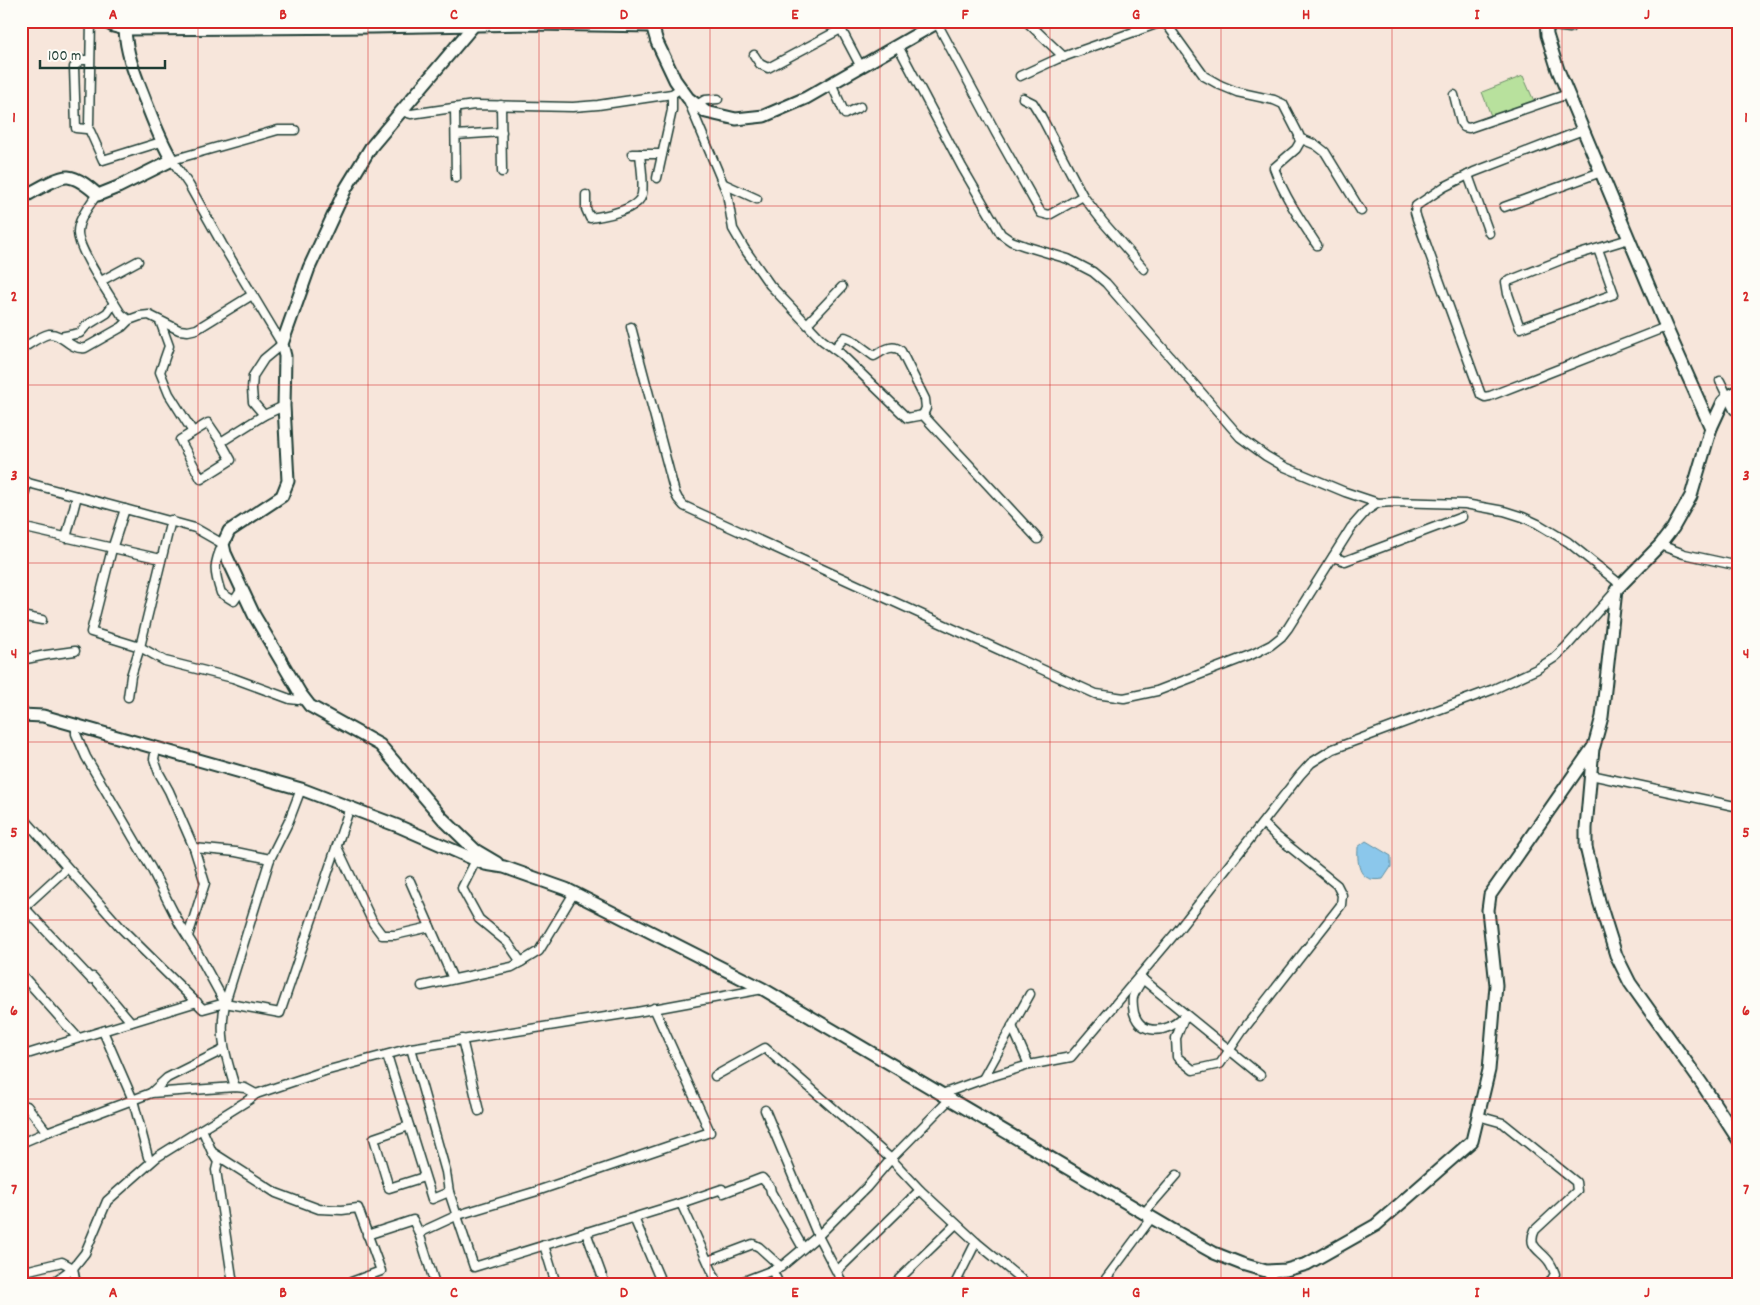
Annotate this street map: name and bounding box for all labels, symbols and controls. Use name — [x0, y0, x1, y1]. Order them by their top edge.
text: A — [109, 4, 118, 27]
text: B — [279, 4, 287, 27]
text: C — [450, 4, 458, 27]
text: D — [620, 4, 629, 27]
text: E — [791, 4, 799, 27]
text: F — [961, 4, 969, 27]
text: G — [1132, 4, 1140, 27]
text: H — [1302, 4, 1310, 27]
text: I — [1475, 4, 1481, 27]
text: J — [1644, 4, 1650, 27]
scale bar — [40, 38, 165, 70]
text: 100 m — [48, 46, 81, 68]
text: 1 — [12, 107, 16, 130]
text: 1 — [1744, 107, 1748, 130]
text: 2 — [11, 286, 18, 309]
text: 2 — [1743, 286, 1750, 309]
text: 3 — [10, 465, 18, 488]
text: 3 — [1742, 465, 1750, 488]
text: 4 — [11, 643, 17, 666]
text: 4 — [1743, 643, 1749, 666]
text: 5 — [10, 822, 18, 845]
text: 5 — [1742, 822, 1750, 845]
text: 6 — [10, 1000, 18, 1023]
text: 6 — [1742, 1000, 1750, 1023]
text: 7 — [11, 1179, 17, 1202]
text: 7 — [1743, 1179, 1749, 1202]
text: A — [109, 1282, 118, 1305]
text: B — [279, 1282, 287, 1305]
text: C — [450, 1282, 458, 1305]
text: D — [620, 1282, 629, 1305]
text: E — [791, 1282, 799, 1305]
text: F — [961, 1282, 969, 1305]
text: G — [1132, 1282, 1140, 1305]
text: H — [1302, 1282, 1310, 1305]
text: I — [1475, 1282, 1481, 1305]
text: J — [1644, 1282, 1650, 1305]

